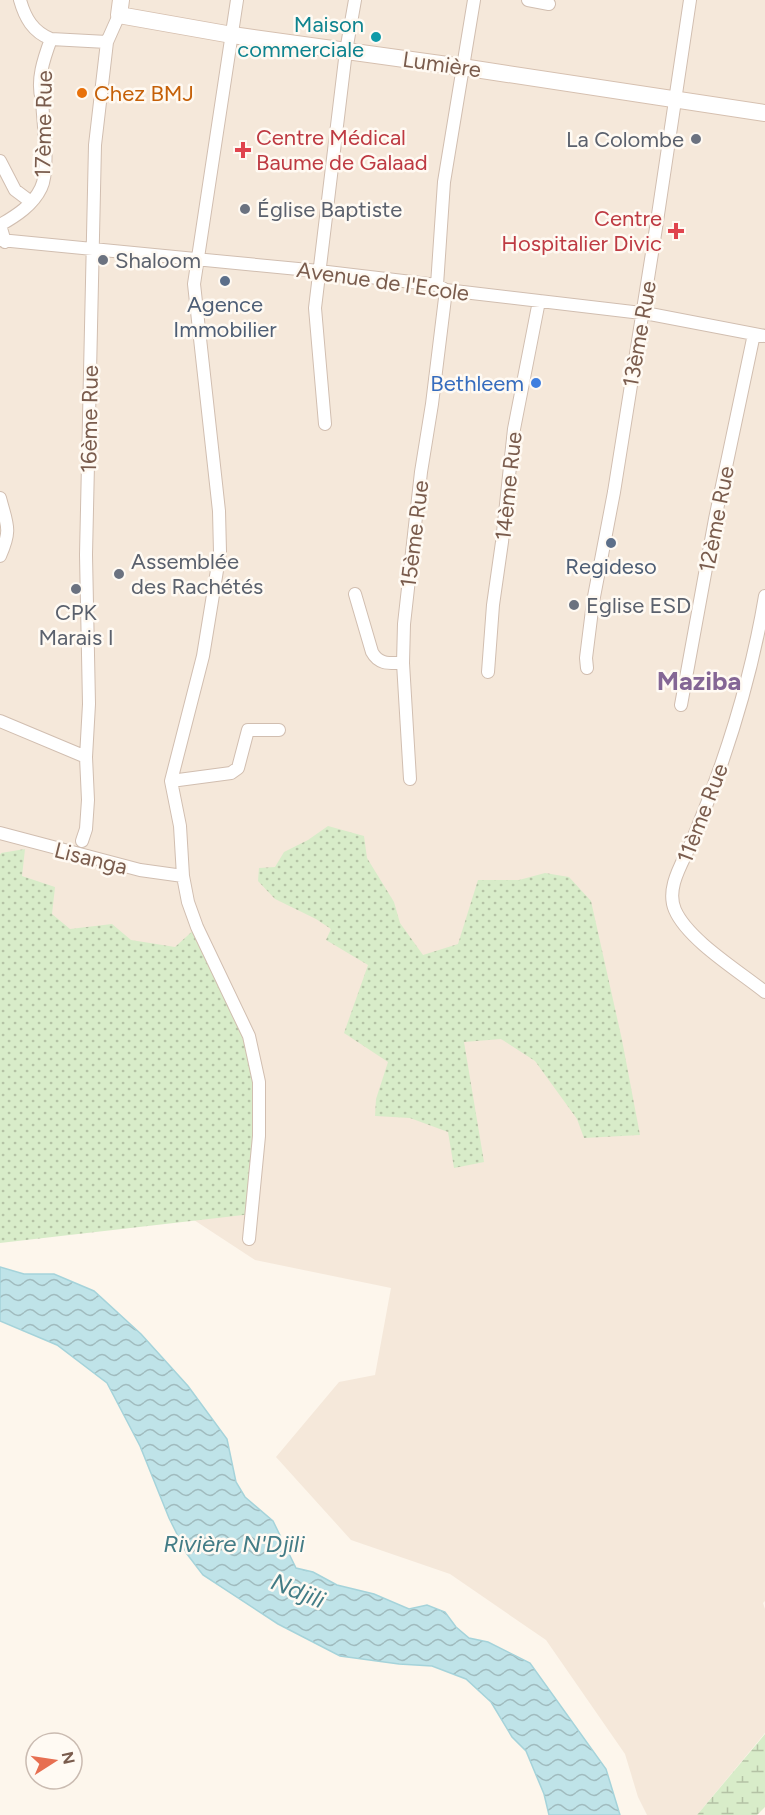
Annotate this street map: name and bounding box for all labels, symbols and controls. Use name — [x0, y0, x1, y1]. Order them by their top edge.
place label: Maison commerciale — [237, 11, 364, 63]
marker: Maison commerciale — [369, 30, 383, 44]
street label: Lumière — [401, 46, 483, 83]
street label: 17ème Rue — [29, 70, 58, 178]
place label: Chez BMJ — [94, 80, 194, 107]
marker: Chez BMJ — [75, 86, 89, 100]
place label: Centre Médical Baume de Galaad — [256, 124, 428, 176]
place label: La Colombe — [566, 126, 684, 153]
marker: La Colombe — [689, 132, 703, 146]
marker: Centre Médical Baume de Galaad — [234, 141, 252, 159]
place label: Église Baptiste — [257, 196, 402, 223]
marker: Église Baptiste — [238, 202, 252, 216]
place label: Centre Hospitalier Divic — [501, 205, 662, 257]
marker: Centre Hospitalier Divic — [667, 222, 685, 240]
place label: Shaloom — [115, 247, 201, 274]
marker: Shaloom — [96, 253, 110, 267]
street label: Avenue de l'Ecole — [295, 256, 471, 307]
marker: Agence Immobilier — [218, 274, 232, 288]
street label: 13ème Rue — [617, 279, 662, 389]
place label: Agence Immobilier — [173, 291, 277, 343]
street label: 16ème Rue — [75, 365, 104, 473]
place label: Bethleem — [430, 370, 524, 397]
marker: Bethleem — [529, 376, 543, 390]
street label: 14ème Rue — [489, 430, 528, 542]
street label: 12ème Rue — [693, 464, 740, 575]
street label: 15ème Rue — [395, 479, 434, 589]
marker: Regideso — [604, 536, 618, 550]
place label: Assemblée des Rachétés — [131, 548, 263, 600]
place label: Regideso — [565, 553, 657, 580]
marker: Assemblée des Rachétés — [112, 567, 126, 581]
marker: CPK Marais I — [69, 582, 83, 596]
place label: Eglise ESD — [586, 592, 691, 619]
marker: Eglise ESD — [567, 598, 581, 612]
place label: CPK Marais I — [38, 599, 114, 651]
district label: Maziba — [657, 665, 741, 697]
street label: 11ème Rue — [671, 760, 734, 867]
street label: Lisanga — [51, 836, 130, 881]
water label: Rivière N'Djili — [163, 1529, 305, 1558]
water label: Ndjili — [267, 1567, 330, 1614]
north arrow — [24, 1731, 84, 1791]
text: N — [58, 1750, 79, 1766]

